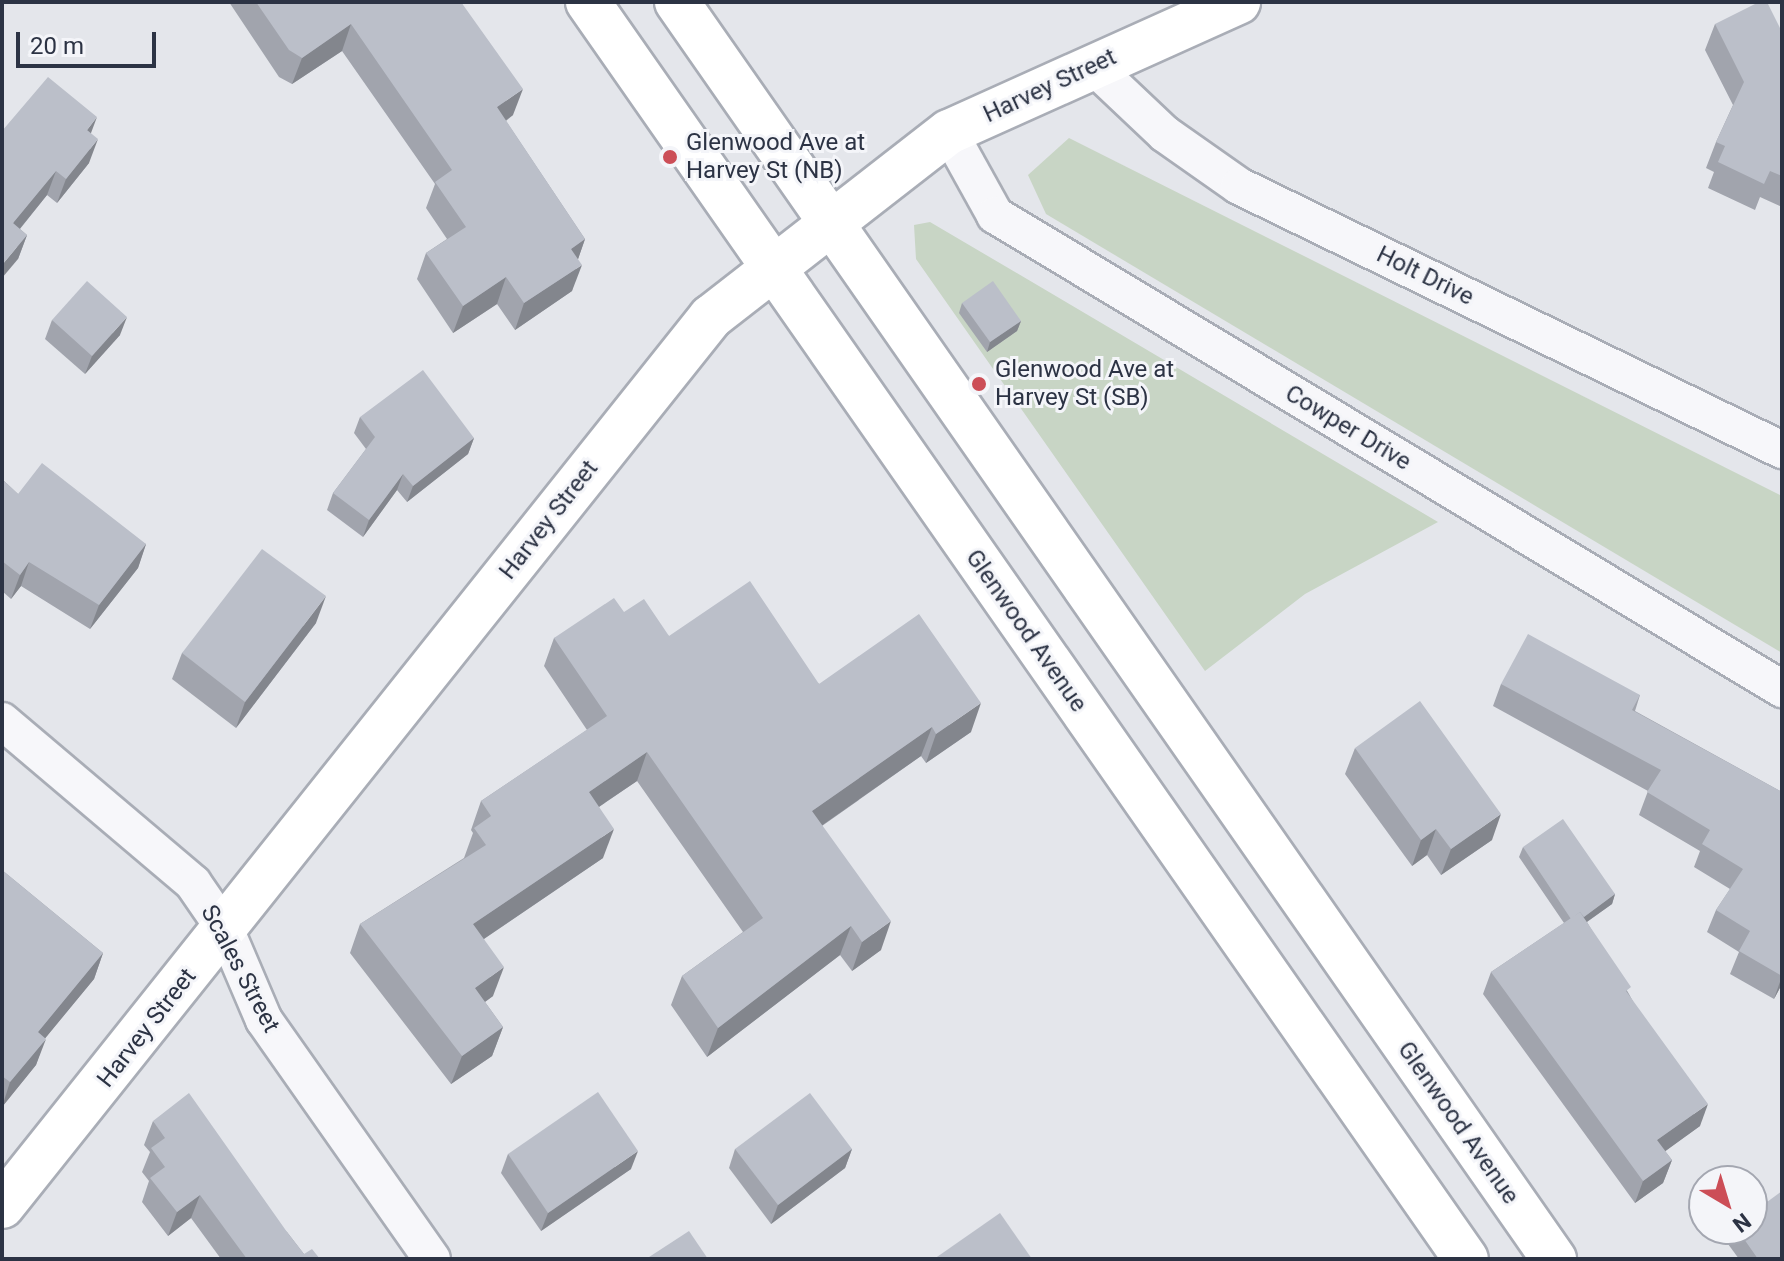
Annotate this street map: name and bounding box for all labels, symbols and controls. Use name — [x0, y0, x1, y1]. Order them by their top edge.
scale bar — [20, 16, 160, 66]
text: 20 m — [30, 32, 84, 60]
street label: Harvey Street — [979, 43, 1121, 129]
place label: Glenwood Ave at Harvey St (NB) — [686, 129, 865, 185]
marker: Glenwood Ave at Harvey St (NB) — [661, 148, 679, 166]
street label: Holt Drive — [1372, 240, 1478, 312]
place label: Glenwood Ave at Harvey St (SB) — [995, 356, 1174, 412]
marker: Glenwood Ave at Harvey St (SB) — [970, 375, 988, 393]
street label: Cowper Drive — [1280, 379, 1416, 477]
street label: Harvey Street — [494, 455, 604, 585]
street label: Glenwood Avenue — [959, 544, 1093, 718]
street label: Scales Street — [194, 900, 286, 1038]
street label: Harvey Street — [92, 963, 202, 1093]
street label: Glenwood Avenue — [1391, 1036, 1525, 1210]
north arrow — [1688, 1165, 1768, 1245]
text: N — [1728, 1208, 1756, 1237]

